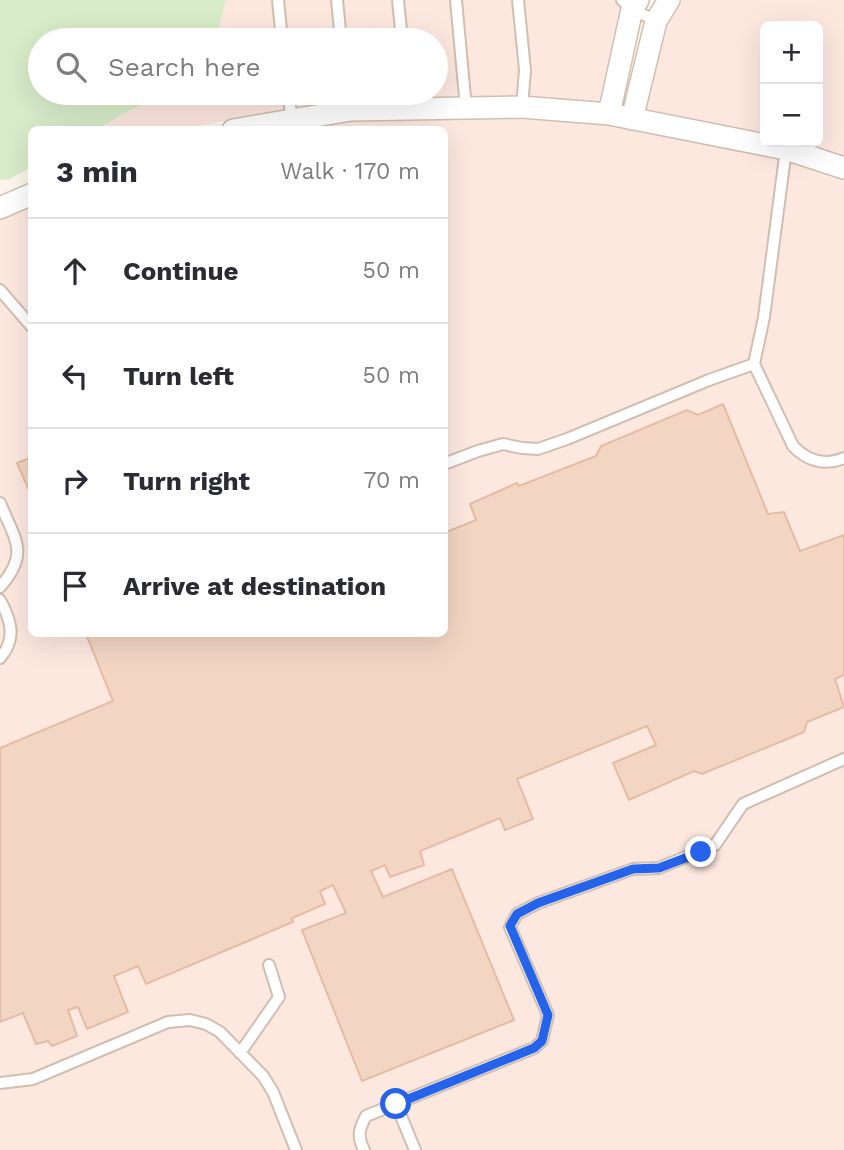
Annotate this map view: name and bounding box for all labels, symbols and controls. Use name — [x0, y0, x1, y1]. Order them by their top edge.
map controls — [760, 21, 823, 147]
button: + — [760, 21, 823, 84]
search box — [28, 28, 448, 105]
icon: search — [52, 48, 90, 86]
text: Search here — [108, 52, 260, 82]
button: − — [760, 84, 823, 147]
text: 3 min — [56, 154, 138, 189]
text: Walk · 170 m — [280, 158, 420, 185]
icon: ahead — [56, 252, 94, 290]
text: Continue — [123, 256, 239, 286]
text: 50 m — [363, 257, 420, 284]
icon: left — [56, 357, 94, 395]
text: Turn left — [123, 361, 234, 391]
text: 50 m — [363, 362, 420, 389]
icon: right — [56, 462, 94, 500]
text: Turn right — [123, 466, 250, 496]
text: 70 m — [363, 467, 420, 494]
icon: arrive — [56, 567, 94, 605]
text: Arrive at destination — [123, 571, 386, 601]
route end — [685, 836, 716, 867]
route start — [380, 1088, 411, 1119]

